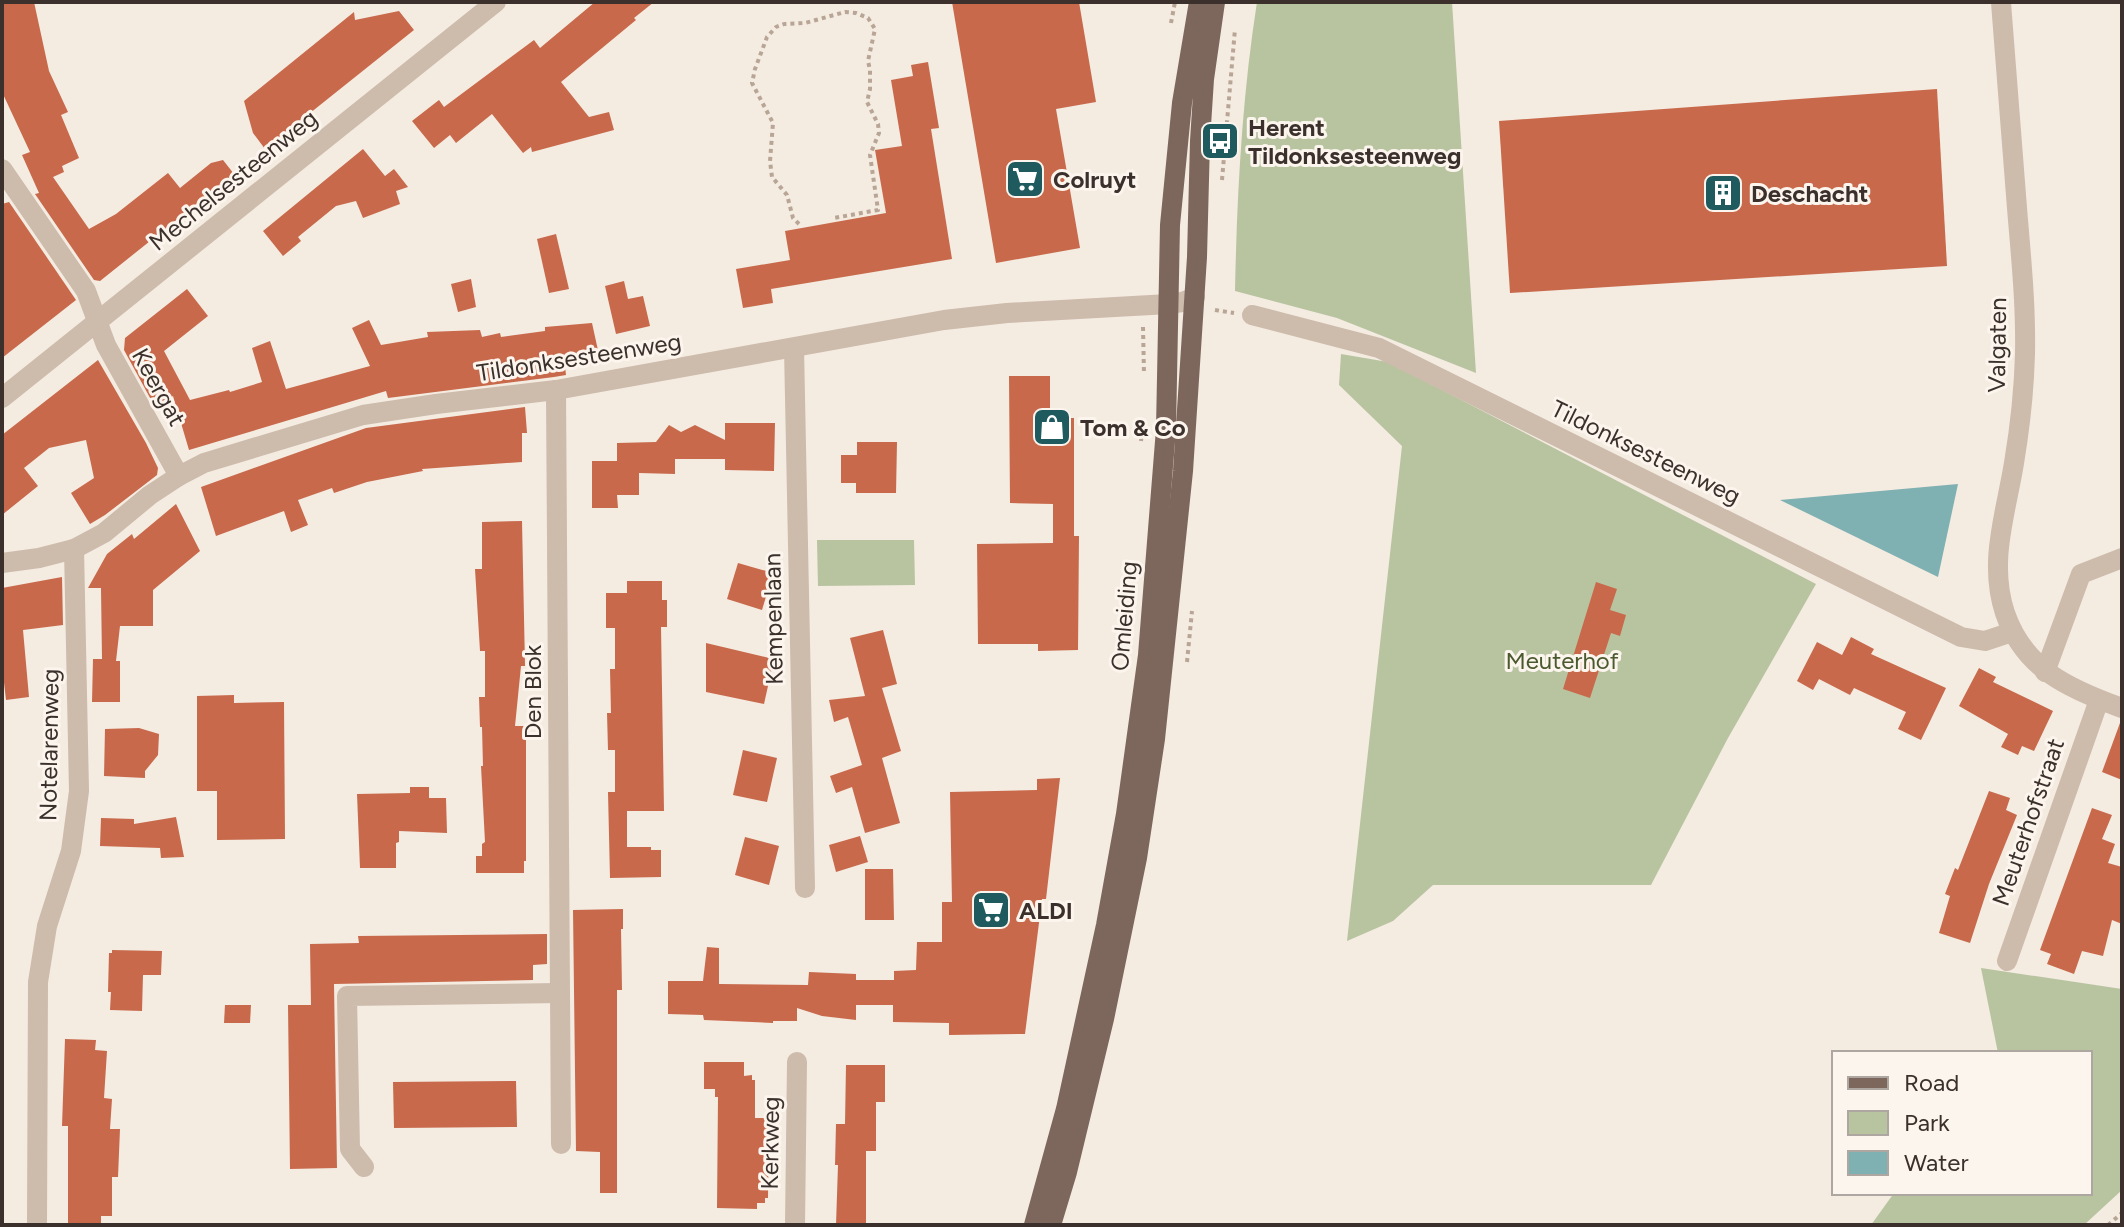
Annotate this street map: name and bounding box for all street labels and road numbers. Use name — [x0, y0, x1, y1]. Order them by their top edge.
street label: Mechelsesteenweg — [143, 103, 323, 257]
street label: Valgaten — [1982, 297, 2012, 393]
street label: Tildonksesteenweg — [475, 327, 683, 387]
street label: Keergat — [126, 343, 192, 431]
street label: Tildonksesteenweg — [1547, 394, 1745, 510]
street label: Kempenlaan — [757, 553, 789, 685]
street label: Omleiding — [1105, 560, 1143, 672]
street label: Den Blok — [518, 644, 547, 739]
street label: Notelarenweg — [33, 669, 65, 821]
street label: Meuterhofstraat — [1986, 734, 2070, 910]
street label: Kerkweg — [755, 1096, 785, 1190]

